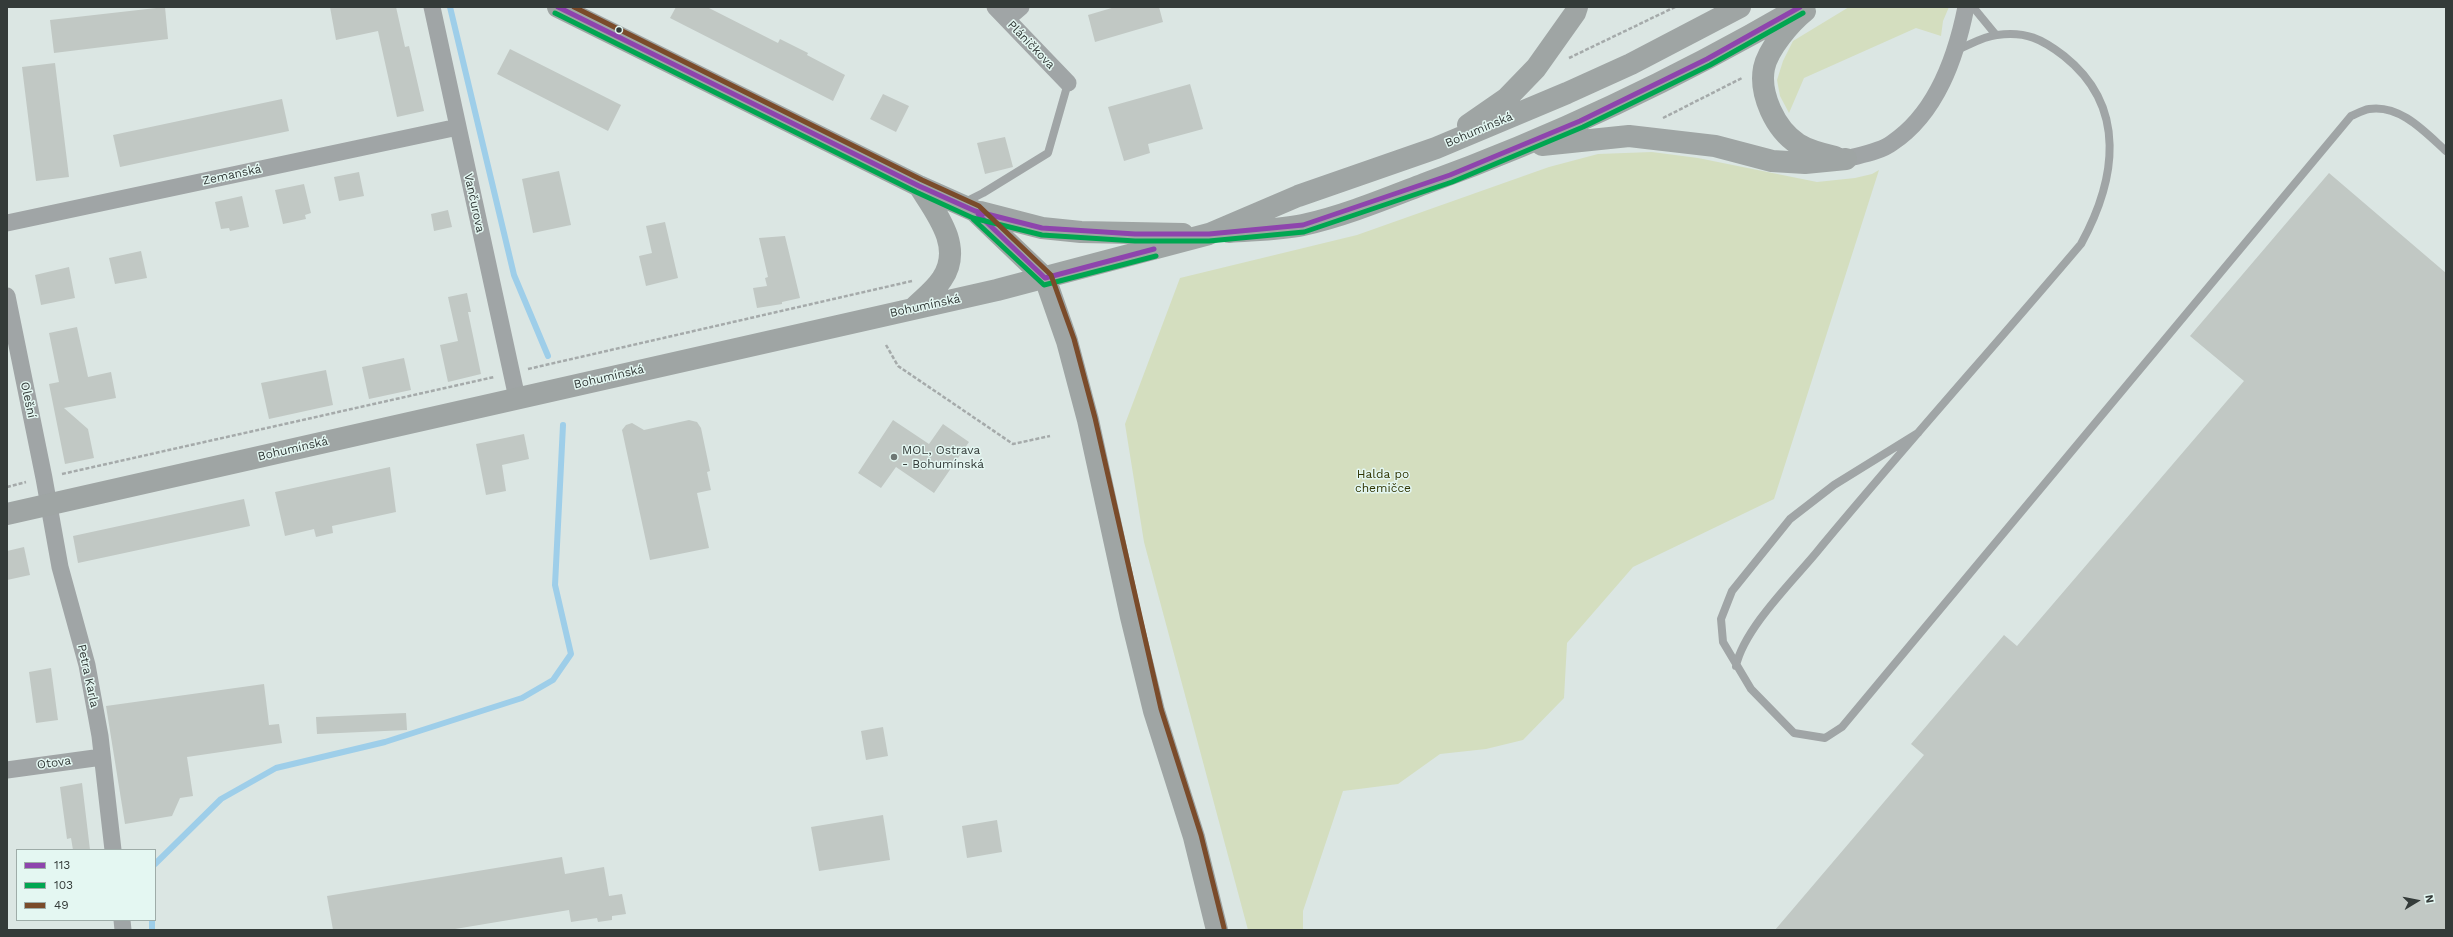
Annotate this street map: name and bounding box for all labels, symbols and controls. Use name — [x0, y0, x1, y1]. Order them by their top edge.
street label: Pláničkova — [1004, 18, 1058, 72]
unlabelled marker — [614, 25, 624, 35]
street label: Bohumínská — [1443, 109, 1515, 151]
street label: Zemanská — [201, 162, 263, 188]
street label: Vančurova — [461, 172, 487, 234]
street label: Bohumínská — [888, 292, 962, 320]
street label: Bohumínská — [572, 362, 646, 392]
street label: Olešní — [17, 381, 39, 419]
street label: Bohumínská — [256, 434, 330, 464]
place label: MOL, Ostrava - Bohumínská — [902, 443, 984, 471]
marker: MOL, Ostrava - Bohumínská — [889, 452, 899, 462]
park label: Halda po chemičce — [1355, 467, 1411, 495]
street label: Petra Karla — [74, 643, 102, 709]
street label: Otova — [36, 753, 72, 773]
legend — [16, 849, 156, 921]
text: 113 — [54, 858, 70, 872]
text: 103 — [54, 878, 73, 892]
north arrow — [2397, 881, 2437, 921]
text: N — [2422, 894, 2436, 904]
text: 49 — [54, 898, 69, 912]

